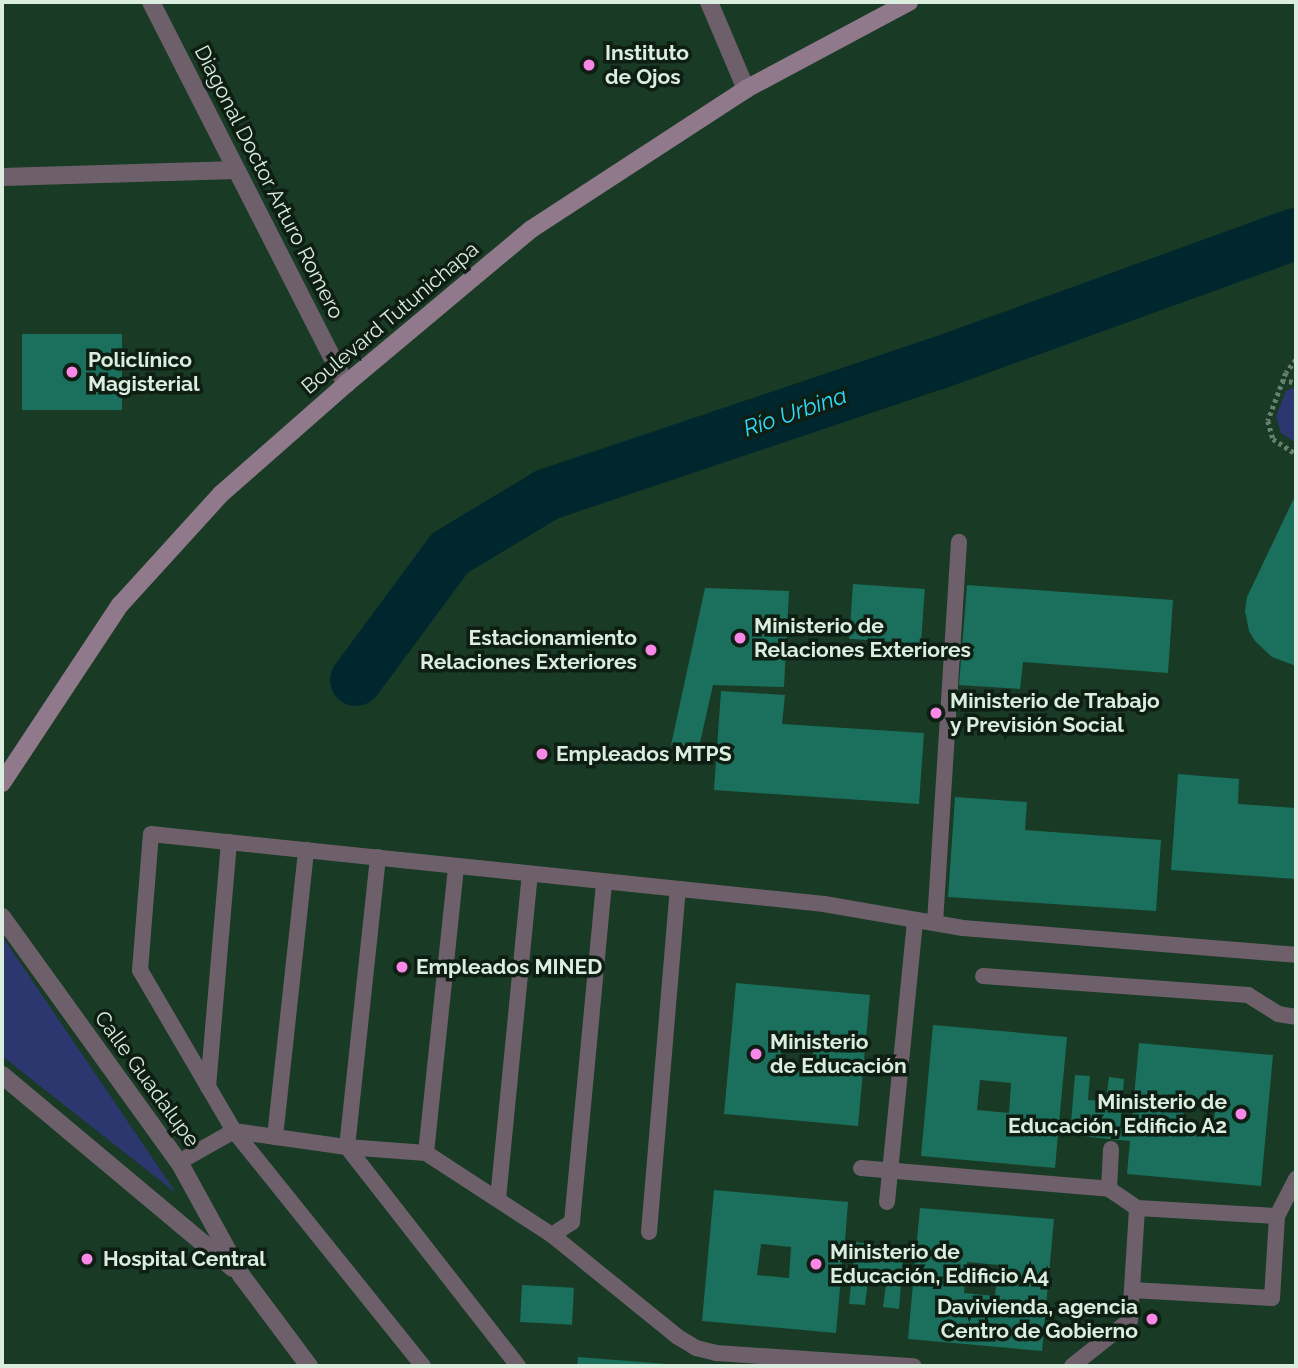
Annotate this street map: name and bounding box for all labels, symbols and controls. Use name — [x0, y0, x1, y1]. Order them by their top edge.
street label: Diagonal Doctor Arturo Romero — [188, 40, 350, 324]
place label: Instituto de Ojos — [605, 40, 689, 90]
marker: Instituto de Ojos — [579, 55, 599, 75]
street label: Boulevard Tutunichapa — [296, 236, 484, 400]
place label: Policlínico Magisterial — [88, 347, 200, 397]
marker: Policlínico Magisterial — [62, 362, 82, 382]
water label: Río Urbina — [740, 381, 850, 443]
place label: Ministerio de Relaciones Exteriores — [754, 613, 971, 663]
place label: Estacionamiento Relaciones Exteriores — [420, 625, 637, 675]
marker: Ministerio de Relaciones Exteriores — [732, 630, 748, 646]
marker: Estacionamiento Relaciones Exteriores — [643, 642, 659, 658]
place label: Ministerio de Trabajo y Previsión Social — [950, 688, 1160, 738]
marker: Ministerio de Trabajo y Previsión Social — [928, 705, 944, 721]
place label: Empleados MTPS — [556, 741, 732, 767]
marker: Empleados MTPS — [534, 746, 550, 762]
place label: Empleados MINED — [416, 954, 602, 980]
marker: Empleados MINED — [394, 959, 410, 975]
street label: Calle Guadalupe — [89, 1006, 205, 1152]
place label: Ministerio de Educación — [770, 1029, 907, 1079]
marker: Ministerio de Educación — [748, 1046, 764, 1062]
place label: Ministerio de Educación, Edificio A2 — [1007, 1089, 1227, 1139]
marker: Ministerio de Educación, Edificio A2 — [1233, 1106, 1249, 1122]
place label: Ministerio de Educación, Edificio A4 — [830, 1239, 1050, 1289]
place label: Hospital Central — [103, 1246, 266, 1272]
marker: Hospital Central — [77, 1249, 97, 1269]
marker: Ministerio de Educación, Edificio A4 — [808, 1256, 824, 1272]
place label: Davivienda, agencia Centro de Gobierno — [937, 1294, 1138, 1344]
marker: Davivienda, agencia Centro de Gobierno — [1144, 1311, 1160, 1327]

